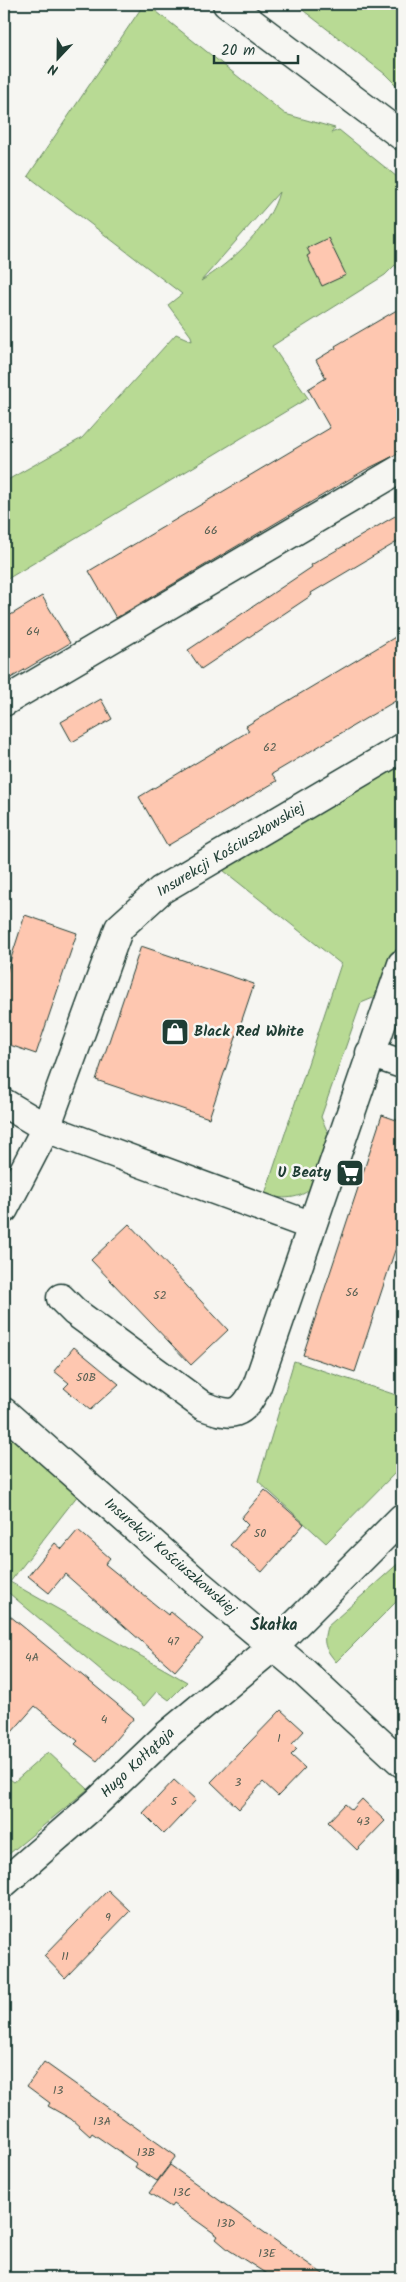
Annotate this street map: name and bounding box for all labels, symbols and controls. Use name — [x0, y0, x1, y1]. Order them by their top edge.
north arrow — [32, 32, 82, 82]
scale bar — [214, 32, 297, 64]
text: 20 m — [221, 39, 255, 63]
text: N — [45, 57, 62, 81]
house number: 66 — [204, 521, 218, 540]
house number: 64 — [26, 622, 40, 641]
house number: 62 — [263, 738, 277, 757]
street label: Insurekcji Kościuszkowskiej — [152, 796, 311, 904]
shop icon: Black Red White — [160, 1017, 190, 1047]
place label: Black Red White — [194, 1020, 305, 1044]
supermarket icon: U Beaty — [335, 1158, 365, 1188]
place label: U Beaty — [277, 1161, 331, 1185]
house number: 56 — [345, 1283, 359, 1302]
house number: 52 — [153, 1286, 167, 1305]
house number: 50B — [76, 1368, 96, 1387]
street label: Insurekcji Kościuszkowskiej — [98, 1492, 243, 1622]
house number: 50 — [254, 1524, 266, 1543]
district label: Skałka — [250, 1613, 298, 1638]
house number: 47 — [167, 1632, 180, 1651]
house number: 4A — [25, 1648, 39, 1667]
house number: 4 — [101, 1710, 108, 1729]
street label: Hugo Kołłątaja — [95, 1722, 181, 1804]
house number: 1 — [277, 1729, 281, 1748]
house number: 3 — [235, 1773, 242, 1792]
house number: 5 — [171, 1792, 179, 1811]
house number: 43 — [356, 1812, 370, 1831]
house number: 9 — [105, 1908, 111, 1927]
house number: 11 — [61, 1947, 69, 1966]
house number: 13 — [53, 2081, 63, 2100]
house number: 13A — [93, 2112, 111, 2131]
house number: 13B — [137, 2143, 155, 2162]
house number: 13C — [173, 2183, 191, 2202]
house number: 13D — [217, 2214, 235, 2233]
house number: 13E — [258, 2244, 277, 2263]

